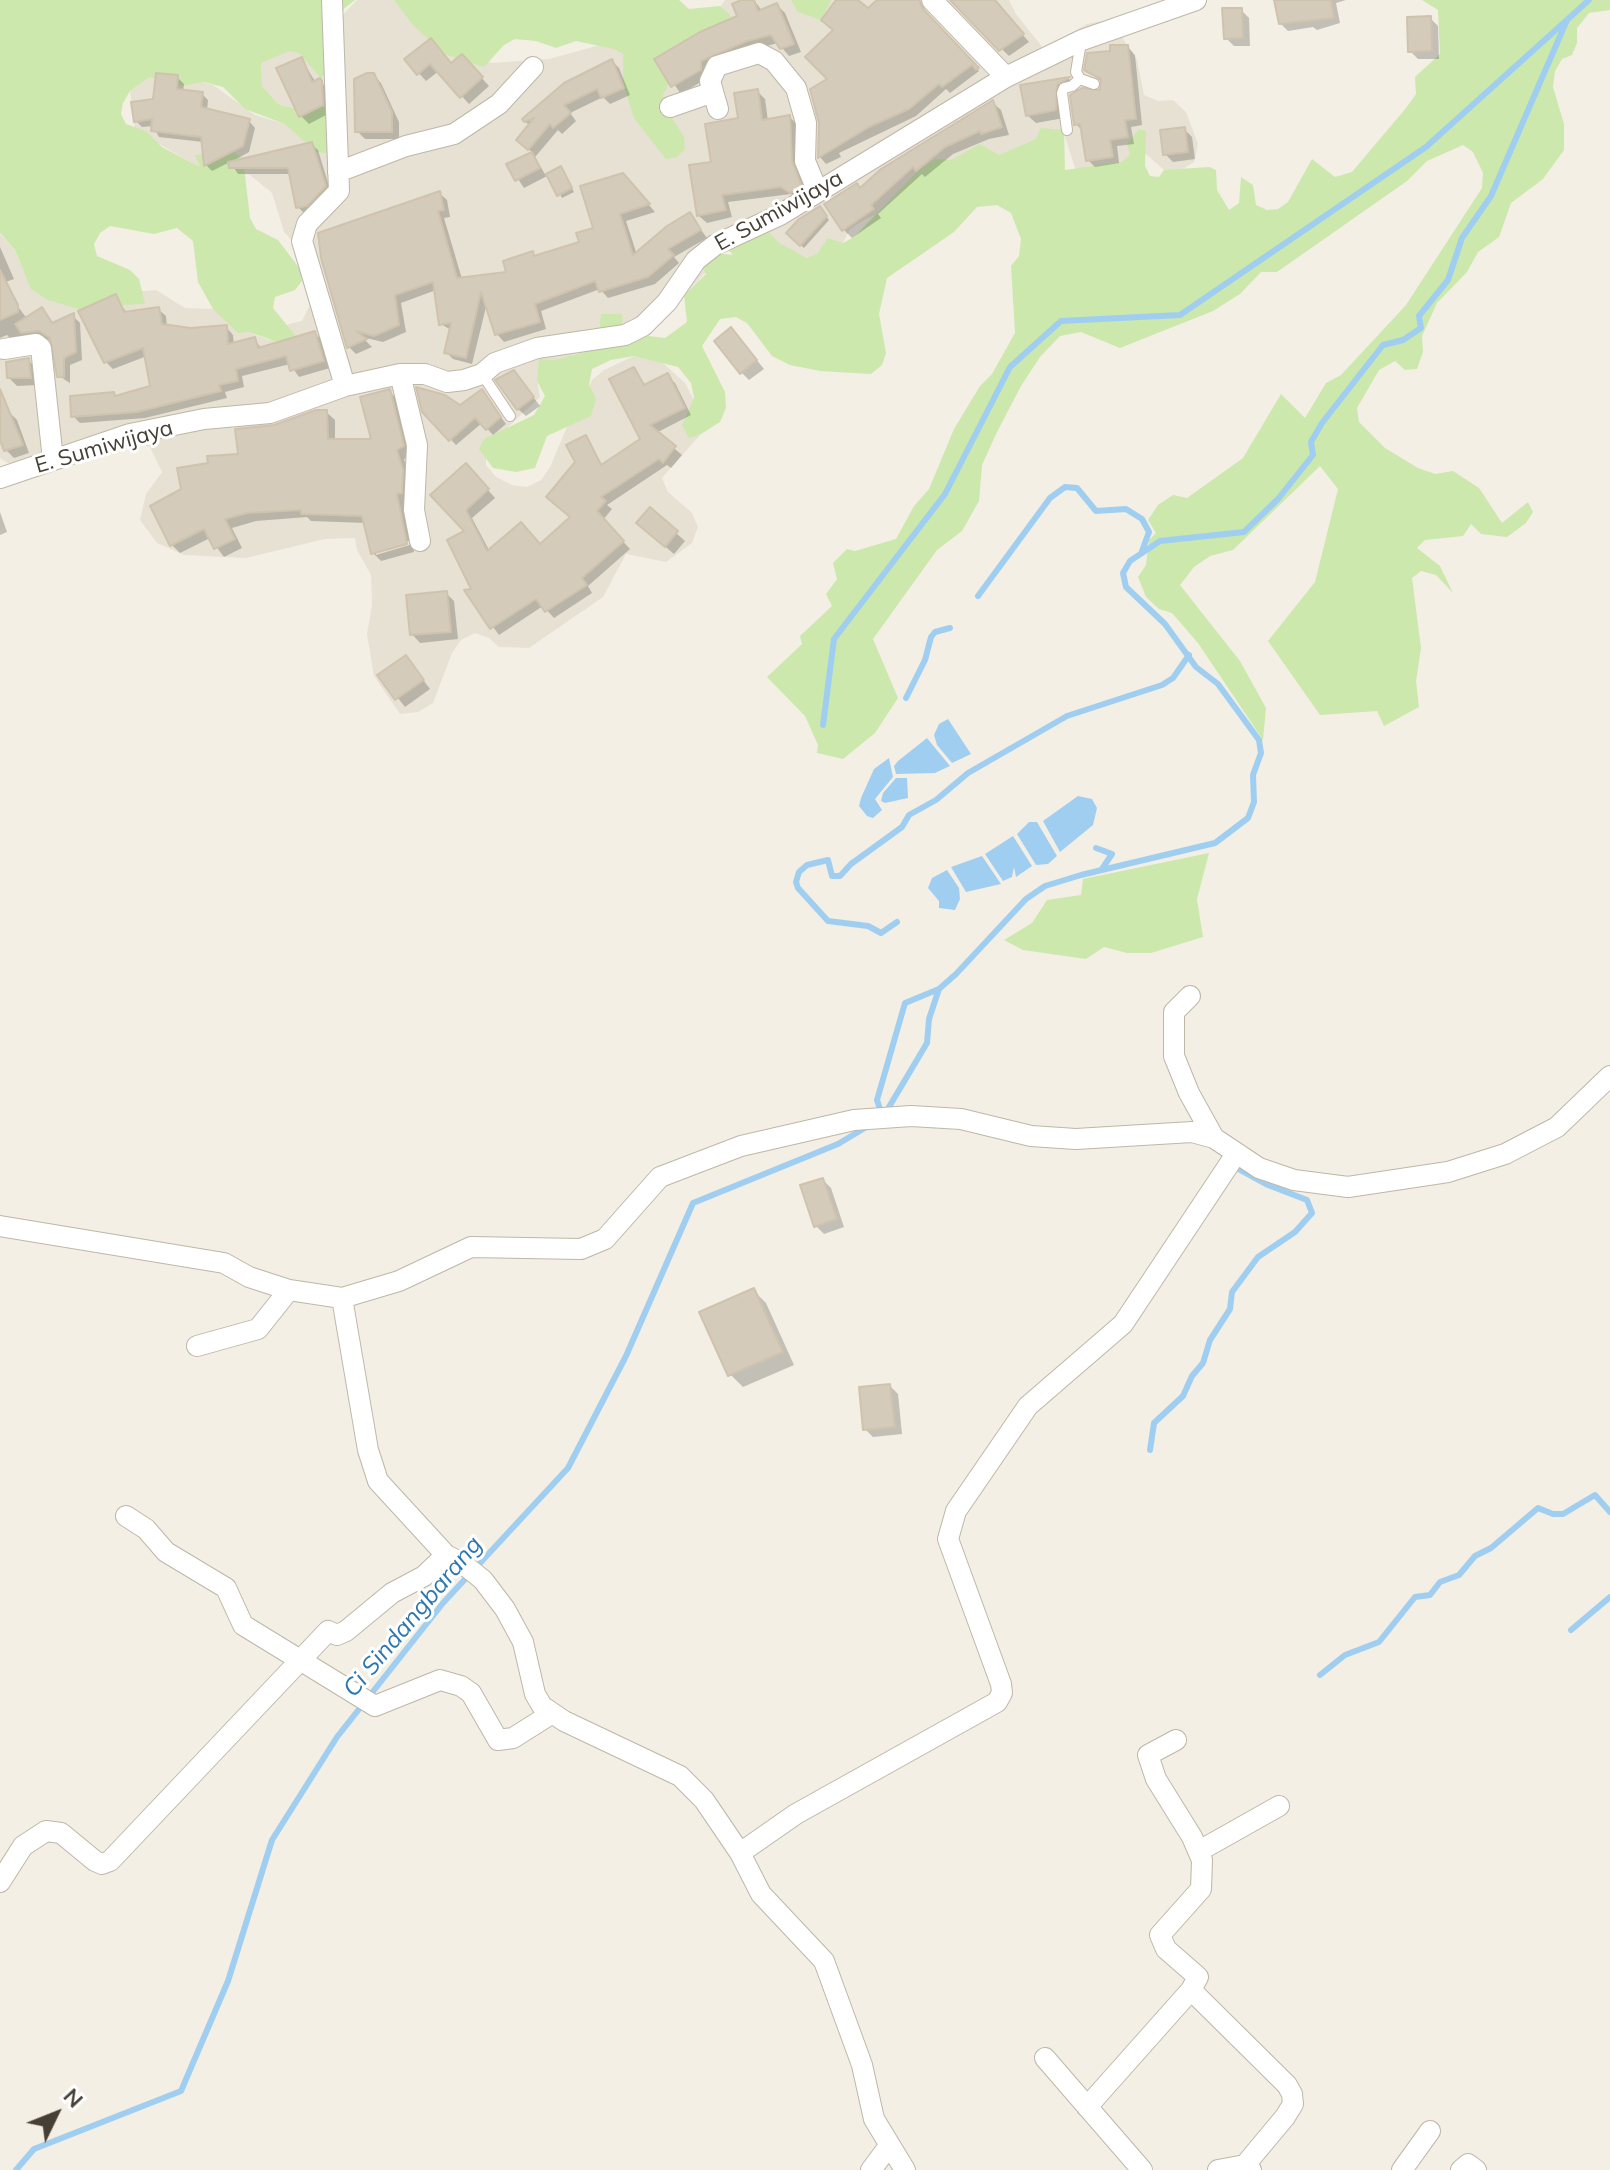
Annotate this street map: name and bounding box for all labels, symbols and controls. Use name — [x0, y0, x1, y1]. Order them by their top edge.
street label: E. Sumiwijaya — [710, 165, 848, 257]
street label: E. Sumiwijaya — [32, 415, 176, 479]
water label: Ci Sindangbarang — [337, 1531, 489, 1703]
north arrow — [16, 2074, 96, 2154]
text: N — [58, 2082, 89, 2113]

